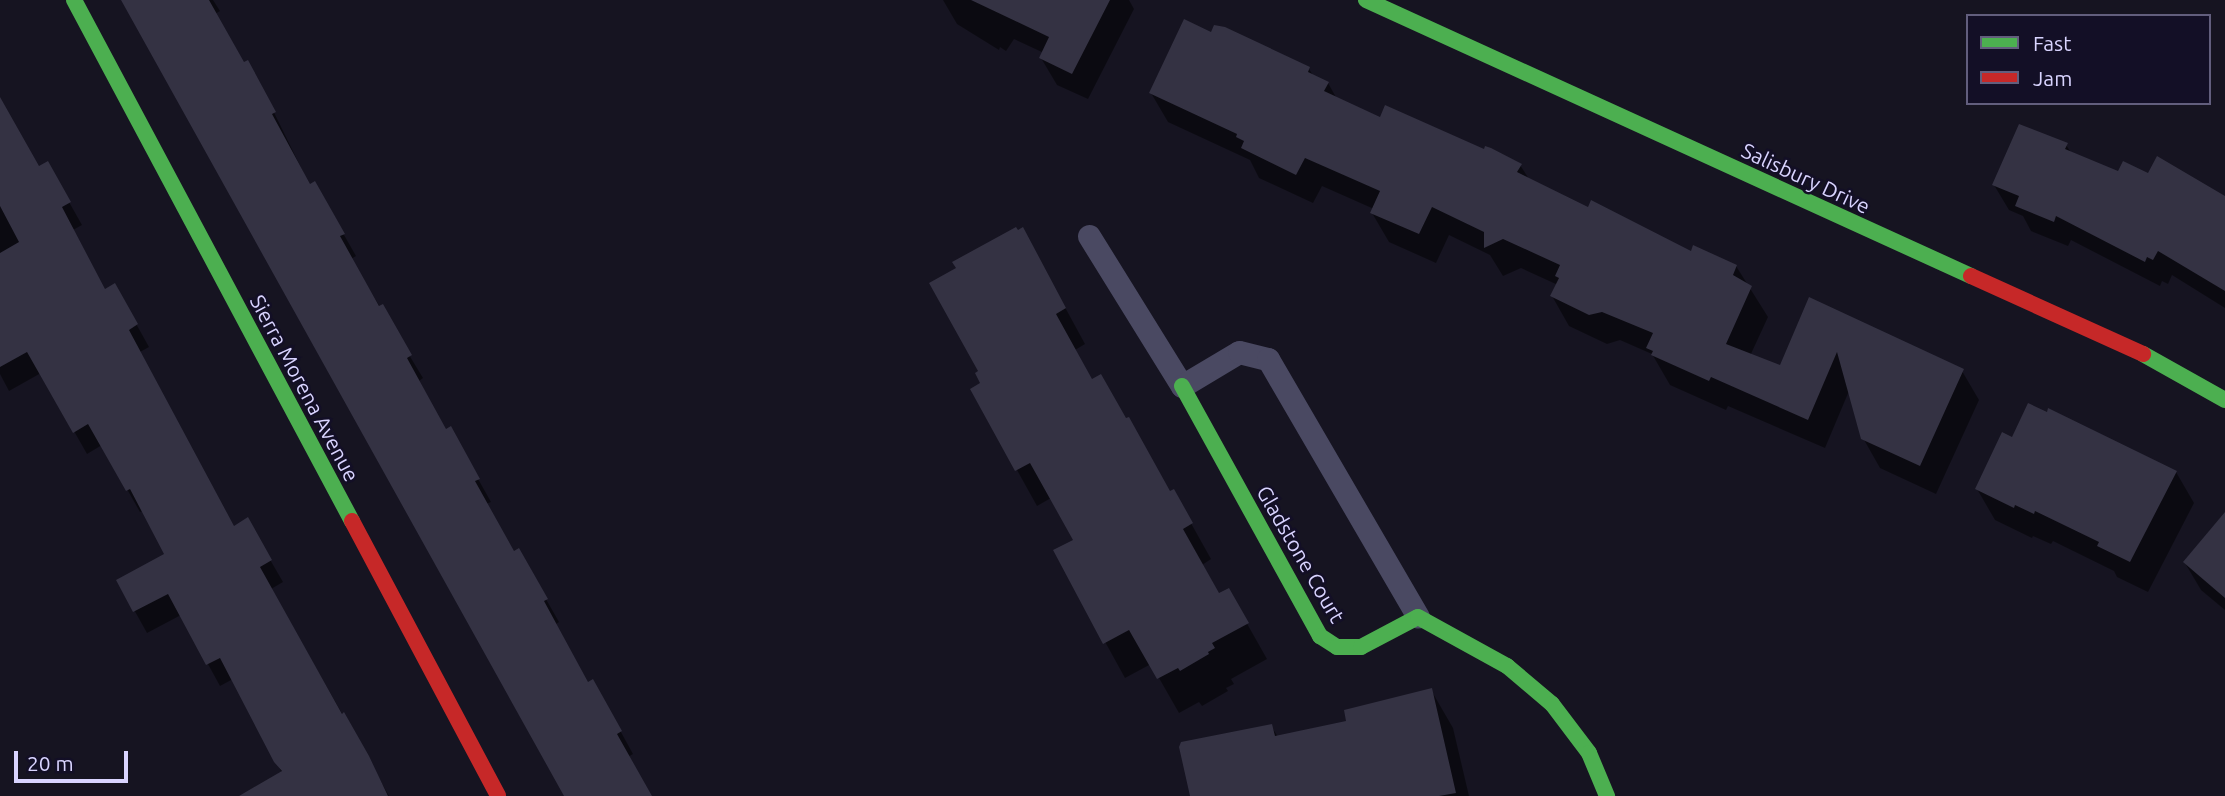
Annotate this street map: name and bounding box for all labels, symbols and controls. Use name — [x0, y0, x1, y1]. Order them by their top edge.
legend — [1966, 14, 2211, 105]
text: Fast — [2033, 31, 2071, 55]
text: Jam — [2033, 66, 2072, 90]
street label: Salisbury Drive — [1738, 137, 1874, 219]
street label: Sierra Morena Avenue — [245, 290, 365, 486]
street label: Gladstone Court — [1252, 481, 1350, 627]
scale bar — [18, 736, 131, 780]
text: 20 m — [27, 751, 74, 775]

